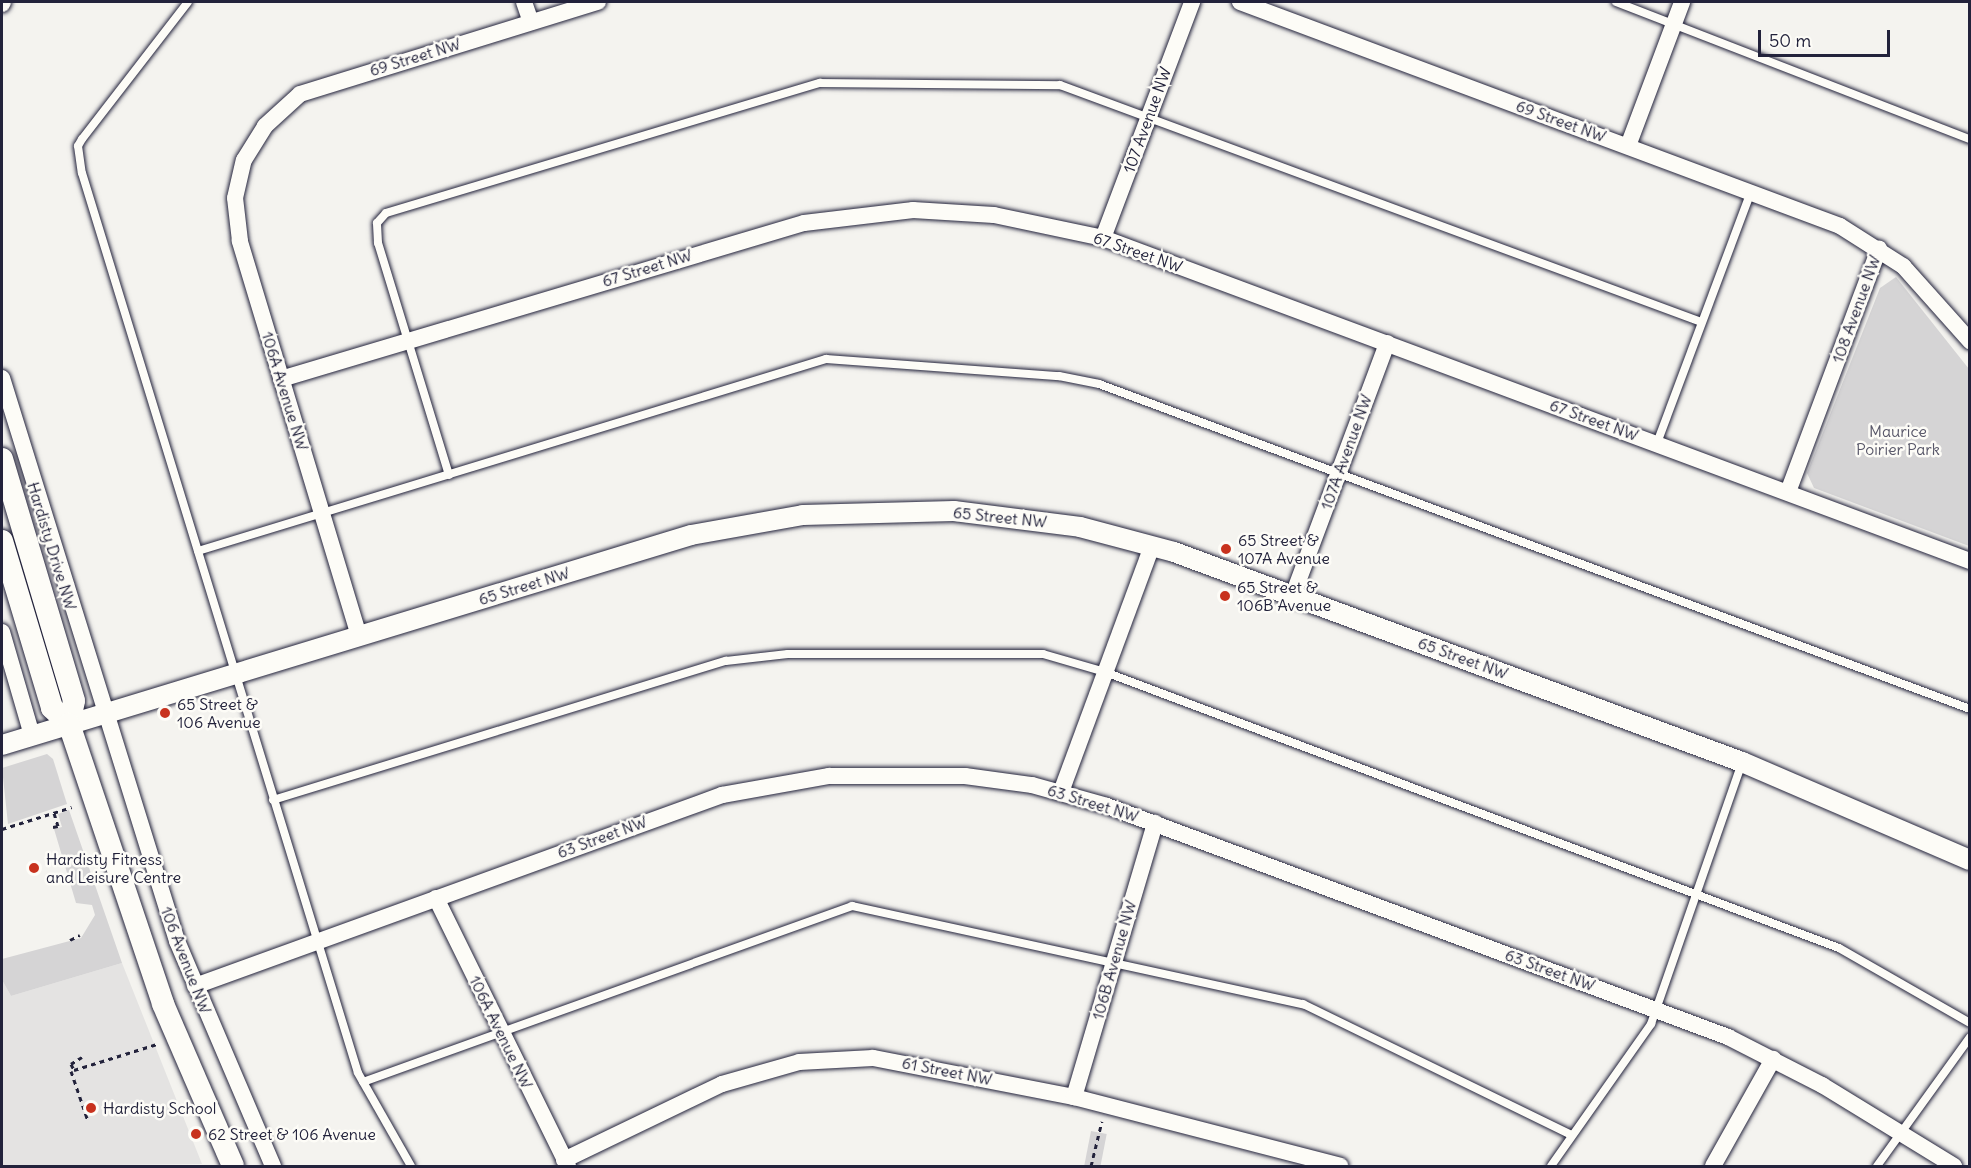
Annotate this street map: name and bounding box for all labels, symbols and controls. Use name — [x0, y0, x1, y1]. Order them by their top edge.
scale bar — [1761, 18, 1893, 56]
text: 50 m — [1769, 29, 1811, 52]
street label: 69 Street NW — [367, 34, 463, 80]
street label: 107 Avenue NW — [1119, 64, 1175, 176]
street label: 69 Street NW — [1513, 96, 1609, 146]
street label: 67 Street NW — [1091, 228, 1185, 276]
street label: 67 Street NW — [600, 245, 694, 291]
street label: 108 Avenue NW — [1828, 253, 1884, 365]
street label: 106A Avenue NW — [258, 329, 312, 453]
street label: 107A Avenue NW — [1316, 392, 1376, 512]
street label: 67 Street NW — [1547, 395, 1641, 445]
park label: Maurice Poirier Park — [1856, 421, 1940, 459]
street label: Hardisty Drive NW — [23, 480, 81, 612]
street label: 65 Street NW — [952, 503, 1048, 531]
place label: 65 Street & 107A Avenue — [1238, 530, 1330, 568]
marker: 65 Street & 107A Avenue — [1219, 542, 1233, 556]
street label: 65 Street NW — [476, 563, 572, 609]
place label: 65 Street & 106B Avenue — [1237, 577, 1331, 615]
marker: 65 Street & 106B Avenue — [1218, 589, 1232, 603]
street label: 65 Street NW — [1415, 633, 1511, 683]
place label: 65 Street & 106 Avenue — [177, 694, 261, 732]
marker: 65 Street & 106 Avenue — [158, 706, 172, 720]
street label: 63 Street NW — [1045, 780, 1141, 826]
street label: 63 Street NW — [554, 812, 650, 862]
place label: Hardisty Fitness and Leisure Centre — [46, 849, 181, 887]
marker: Hardisty Fitness and Leisure Centre — [27, 861, 41, 875]
street label: 106B Avenue NW — [1088, 898, 1140, 1022]
street label: 106 Avenue NW — [157, 904, 215, 1016]
street label: 63 Street NW — [1502, 945, 1598, 995]
street label: 106A Avenue NW — [465, 972, 537, 1092]
street label: 61 Street NW — [900, 1053, 994, 1089]
place label: Hardisty School — [103, 1098, 216, 1118]
marker: Hardisty School — [84, 1101, 98, 1115]
place label: 62 Street & 106 Avenue — [208, 1124, 376, 1144]
marker: 62 Street & 106 Avenue — [189, 1127, 203, 1141]

